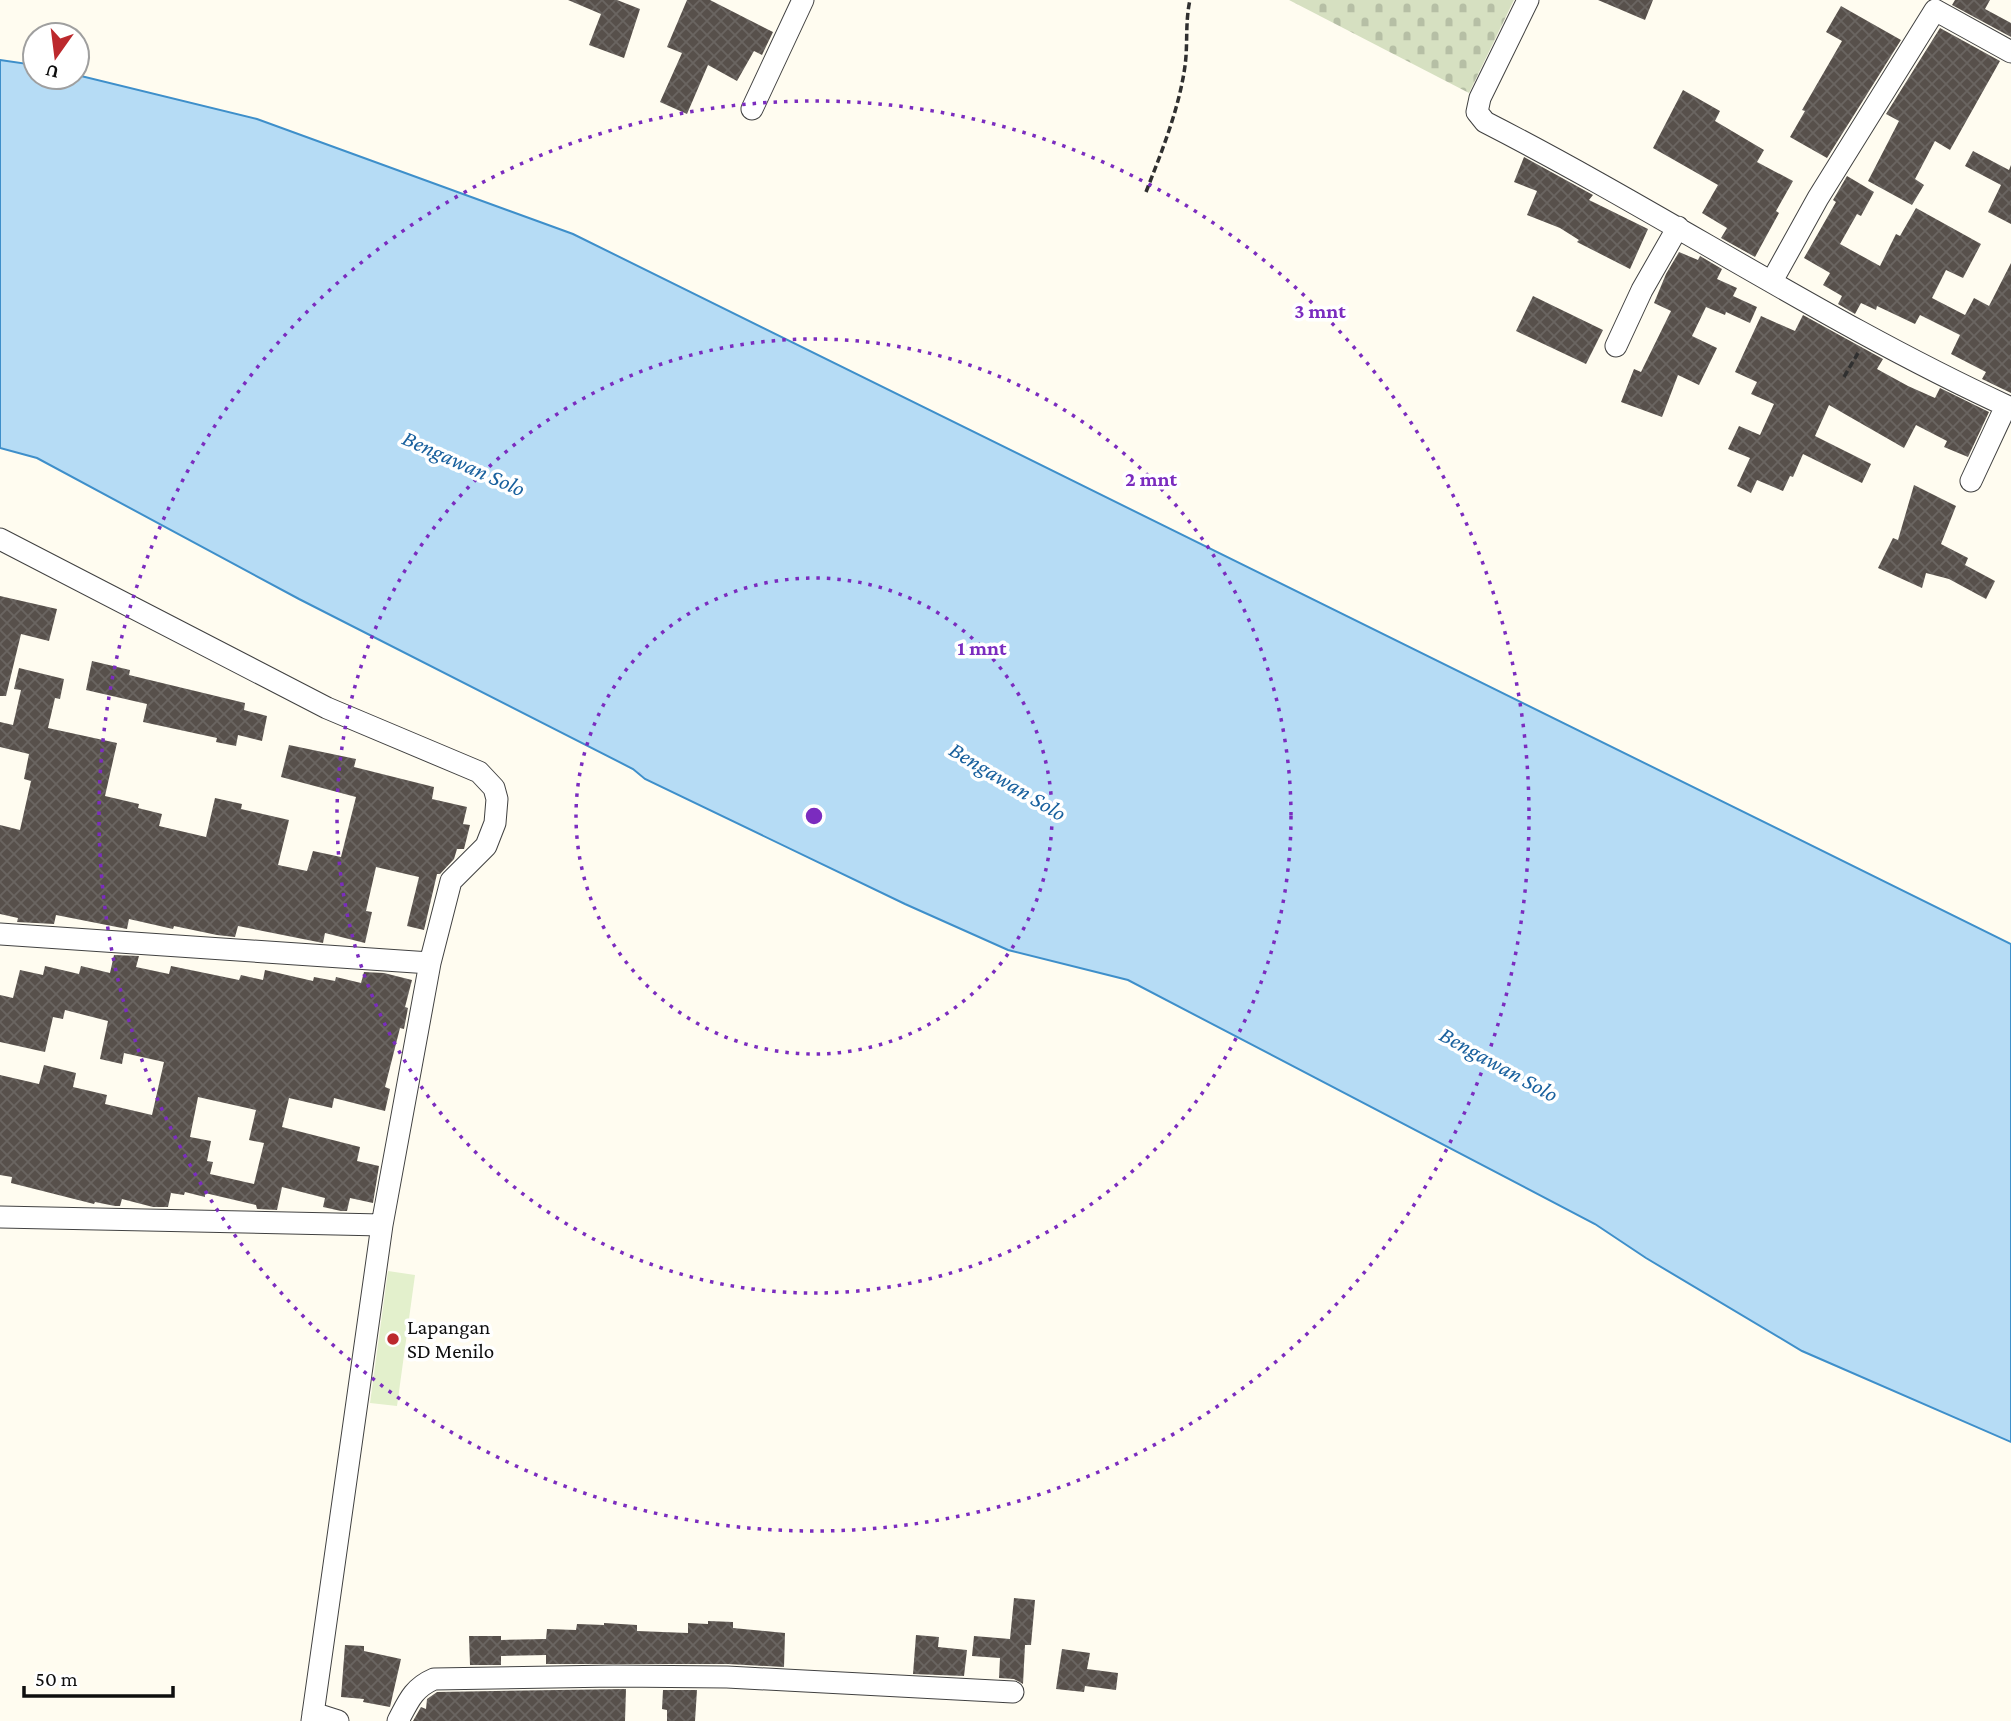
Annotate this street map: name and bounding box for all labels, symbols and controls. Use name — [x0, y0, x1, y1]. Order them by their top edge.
north arrow — [21, 21, 91, 91]
text: U — [43, 60, 61, 84]
text: 3 mnt — [1294, 299, 1346, 323]
water label: Bengawan Solo — [399, 424, 529, 502]
text: 2 mnt — [1125, 467, 1178, 491]
text: 1 mnt — [957, 636, 1007, 660]
water label: Bengawan Solo — [945, 736, 1071, 826]
centre of rings — [802, 804, 826, 828]
water label: Bengawan Solo — [1435, 1021, 1563, 1107]
place label: Lapangan SD Menilo — [407, 1315, 494, 1363]
marker: Lapangan SD Menilo — [385, 1331, 401, 1347]
scale bar — [24, 1654, 173, 1698]
text: 50 m — [35, 1667, 78, 1691]

